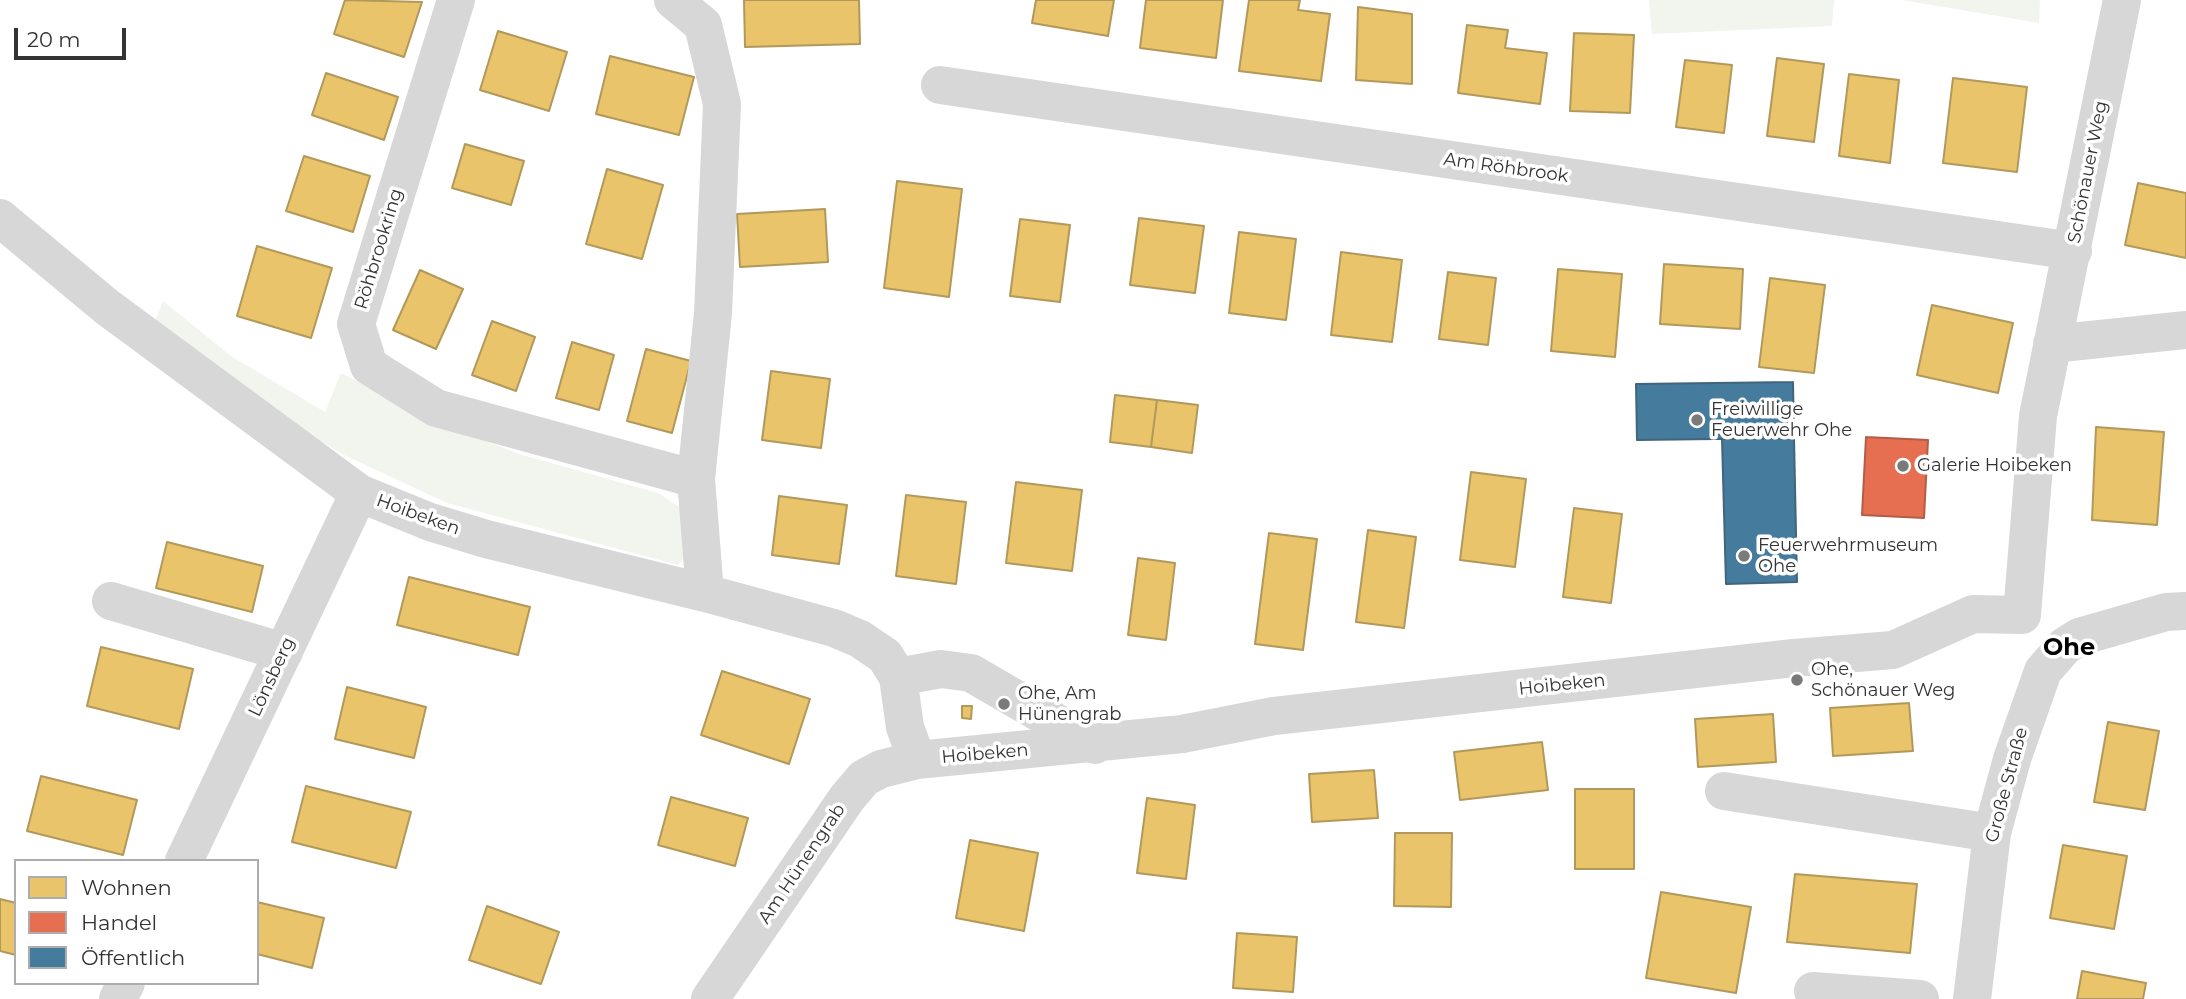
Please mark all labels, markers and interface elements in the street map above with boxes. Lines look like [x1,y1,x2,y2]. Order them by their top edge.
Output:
scale bar [18,14,130,58]
text: 20 m [27,27,81,52]
street label: Schönauer Weg [2064,99,2112,245]
street label: Am Röhbrook [1442,149,1570,187]
street label: Röhbrookring [350,186,408,312]
place label: Freiwillige Feuerwehr Ohe [1711,399,1852,442]
marker: Freiwillige Feuerwehr Ohe [1689,412,1705,428]
place label: Galerie Hoibeken [1917,455,2072,477]
marker: Galerie Hoibeken [1895,458,1911,474]
street label: Hoibeken [373,490,463,540]
place label: Feuerwehrmuseum Ohe [1758,535,1938,578]
marker: Feuerwehrmuseum Ohe [1736,548,1752,564]
street label: Lönsberg [244,634,300,720]
district label: Ohe [2043,634,2095,662]
place label: Ohe, Schönauer Weg [1811,659,1955,702]
street label: Hoibeken [1517,670,1607,700]
marker: Ohe, Schönauer Weg [1789,672,1805,688]
place label: Ohe, Am Hünengrab [1018,683,1122,726]
marker: Ohe, Am Hünengrab [996,696,1012,712]
street label: Große Straße [1981,725,2033,845]
street label: Hoibeken [941,739,1029,769]
street label: Am Hünengrab [754,800,850,928]
legend [14,859,259,985]
text: Wohnen [81,875,172,900]
text: Handel [81,910,157,935]
text: Öffentlich [81,945,185,970]

